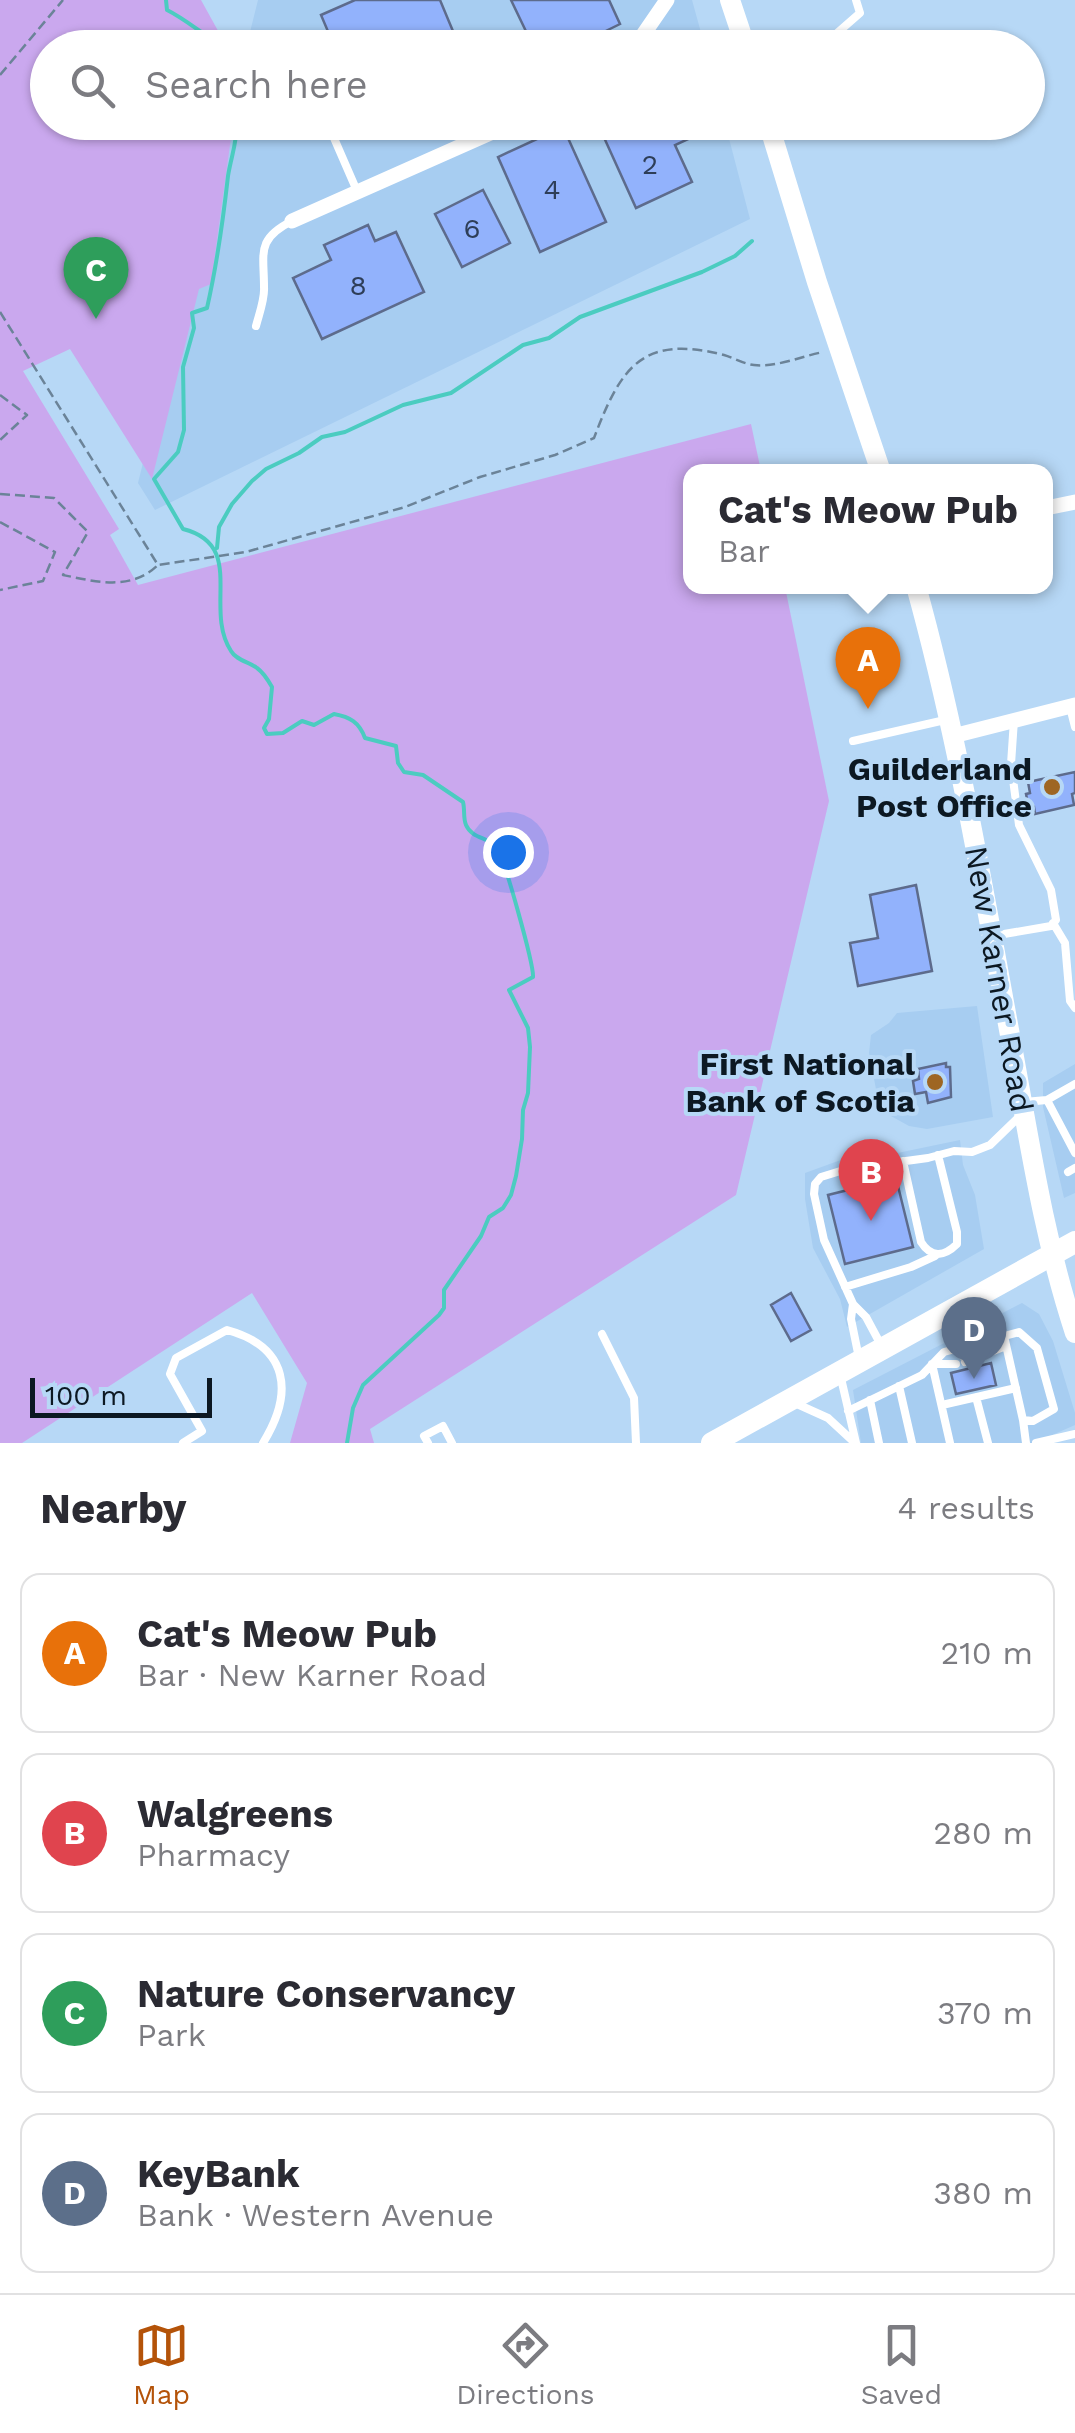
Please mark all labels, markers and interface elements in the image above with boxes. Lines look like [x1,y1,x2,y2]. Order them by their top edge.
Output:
search box [30,30,1045,140]
icon: search [65,58,120,113]
text: Search here [145,63,368,107]
house number: 2 [642,148,658,181]
house number: 4 [543,173,561,206]
house number: 6 [463,212,481,245]
pin: C [64,236,128,319]
house number: 8 [349,269,367,302]
popup [683,464,1053,594]
text: Cat's Meow Pub [718,488,1018,532]
text: Bar [718,532,770,570]
pin: A [836,626,900,709]
place label: Guilderland Post Office [848,750,1032,825]
marker: Guilderland Post Office [1041,776,1063,798]
your location [483,827,534,878]
street label: New Karner Road [957,843,1041,1115]
place label: First National Bank of Scotia [686,1045,916,1120]
marker: First National Bank of Scotia [924,1071,946,1093]
pin: B [838,1138,904,1221]
pin: D [942,1296,1006,1379]
scale bar [30,1373,212,1418]
text: 100 m [45,1379,127,1412]
text: Nearby [40,1484,187,1533]
text: 4 results [897,1489,1035,1527]
text: Cat's Meow Pub [137,1612,437,1656]
text: A [64,1634,85,1672]
text: 210 m [941,1634,1033,1672]
text: Bar · New Karner Road [137,1656,487,1694]
text: Walgreens [137,1792,333,1836]
text: B [64,1814,85,1852]
text: 280 m [933,1814,1033,1852]
text: Pharmacy [137,1836,290,1874]
text: Nature Conservancy [137,1972,515,2016]
text: C [64,1994,85,2032]
text: 370 m [937,1994,1033,2032]
text: Park [137,2016,206,2054]
text: KeyBank [137,2152,300,2196]
text: D [63,2174,86,2212]
text: 380 m [933,2174,1033,2212]
text: Bank · Western Avenue [137,2196,494,2234]
tab: Map [133,2318,190,2411]
tab: Directions [456,2318,595,2411]
tab: Saved [861,2318,942,2411]

